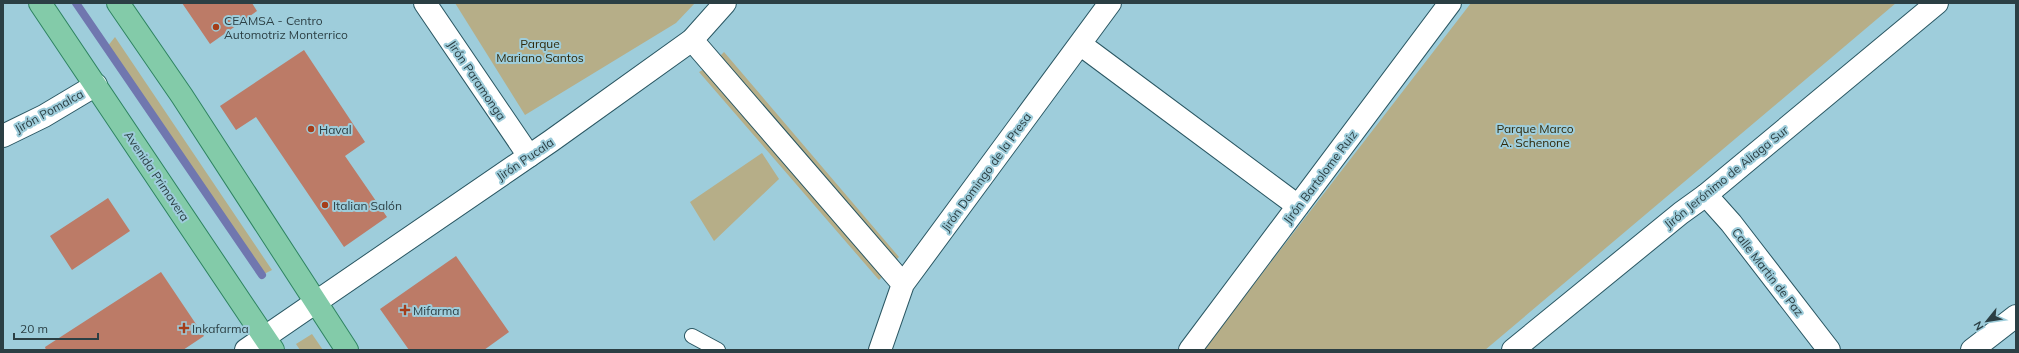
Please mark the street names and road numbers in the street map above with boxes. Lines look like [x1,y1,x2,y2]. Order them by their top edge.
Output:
street label: Jirón Paramonga [445,37,509,123]
street label: Jirón Pomalca [12,86,86,136]
street label: Jirón Domingo de la Presa [938,110,1034,234]
street label: Jirón Jerónimo de Aliaga Sur [1661,122,1791,232]
street label: Jirón Bartolome Ruiz [1280,127,1360,227]
street label: Avenida Primavera [121,128,193,224]
street label: Jirón Pucala [493,134,557,184]
street label: Calle Martin de Paz [1729,225,1807,319]

